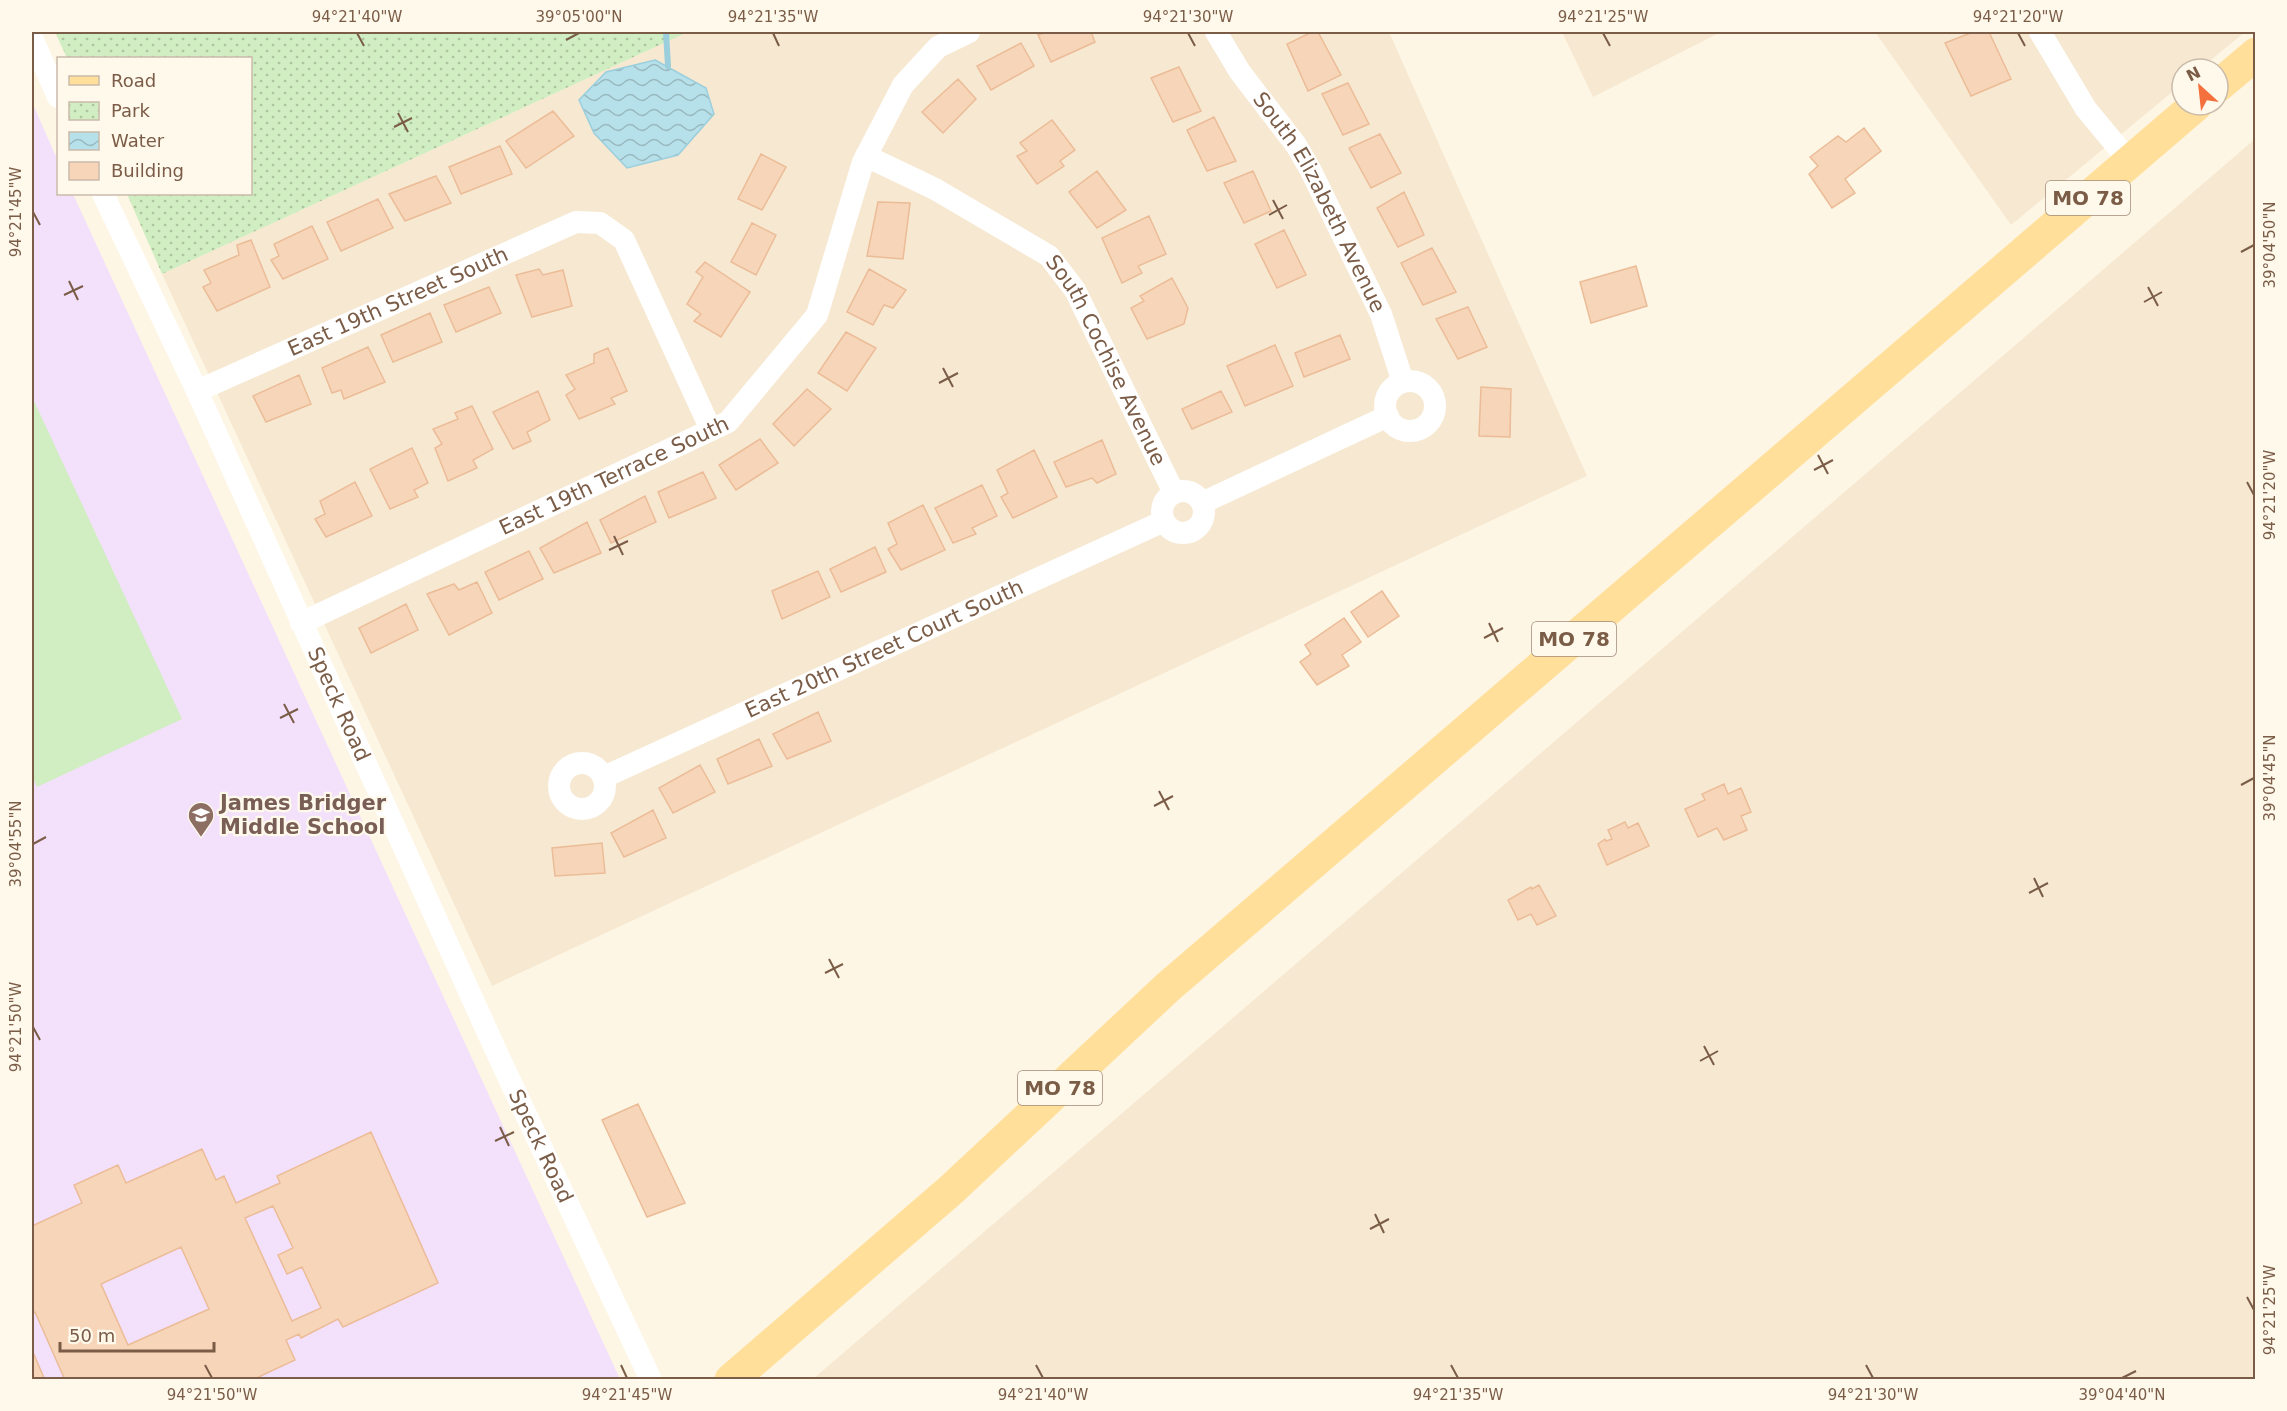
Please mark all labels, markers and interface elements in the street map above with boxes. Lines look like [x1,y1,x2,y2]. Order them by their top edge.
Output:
text: 94°21'40"W [312,8,402,26]
text: 39°05'00"N [535,8,623,26]
text: 94°21'35"W [728,8,818,26]
text: 94°21'30"W [1143,8,1233,26]
text: 94°21'25"W [1558,8,1648,26]
text: 94°21'20"W [1973,8,2063,26]
legend [57,57,252,195]
north arrow [2170,57,2230,117]
text: N [2183,63,2204,86]
text: Road [111,70,156,91]
street label: South Elizabeth Avenue [1248,88,1390,316]
text: Park [111,100,150,121]
text: Water [111,130,165,151]
text: Building [111,160,184,181]
text: 94°21'45"W [7,167,25,257]
road number: MO 78 [2046,181,2130,215]
text: 39°04'50"N [2261,201,2279,289]
street label: East 19th Street South [284,242,512,361]
street label: South Cochise Avenue [1041,250,1171,469]
street label: East 19th Terrace South [495,411,733,540]
text: 94°21'20"W [2261,450,2279,540]
street label: East 20th Street Court South [741,575,1027,723]
road number: MO 78 [1532,622,1616,656]
street label: Speck Road [303,643,375,765]
text: 39°04'45"N [2261,734,2279,822]
place label: James Bridger Middle School [218,791,387,839]
text: 39°04'55"N [7,800,25,888]
school or university icon: James Bridger Middle School [186,800,216,838]
text: 94°21'50"W [7,982,25,1072]
road number: MO 78 [1018,1071,1102,1105]
street label: Speck Road [504,1085,578,1207]
text: 94°21'25"W [2261,1265,2279,1355]
scale bar [60,1315,214,1353]
text: 50 m [69,1325,115,1346]
text: 94°21'50"W [167,1386,257,1404]
text: 94°21'45"W [582,1386,672,1404]
text: 94°21'40"W [998,1386,1088,1404]
text: 94°21'35"W [1413,1386,1503,1404]
text: 94°21'30"W [1828,1386,1918,1404]
text: 39°04'40"N [2078,1386,2166,1404]

